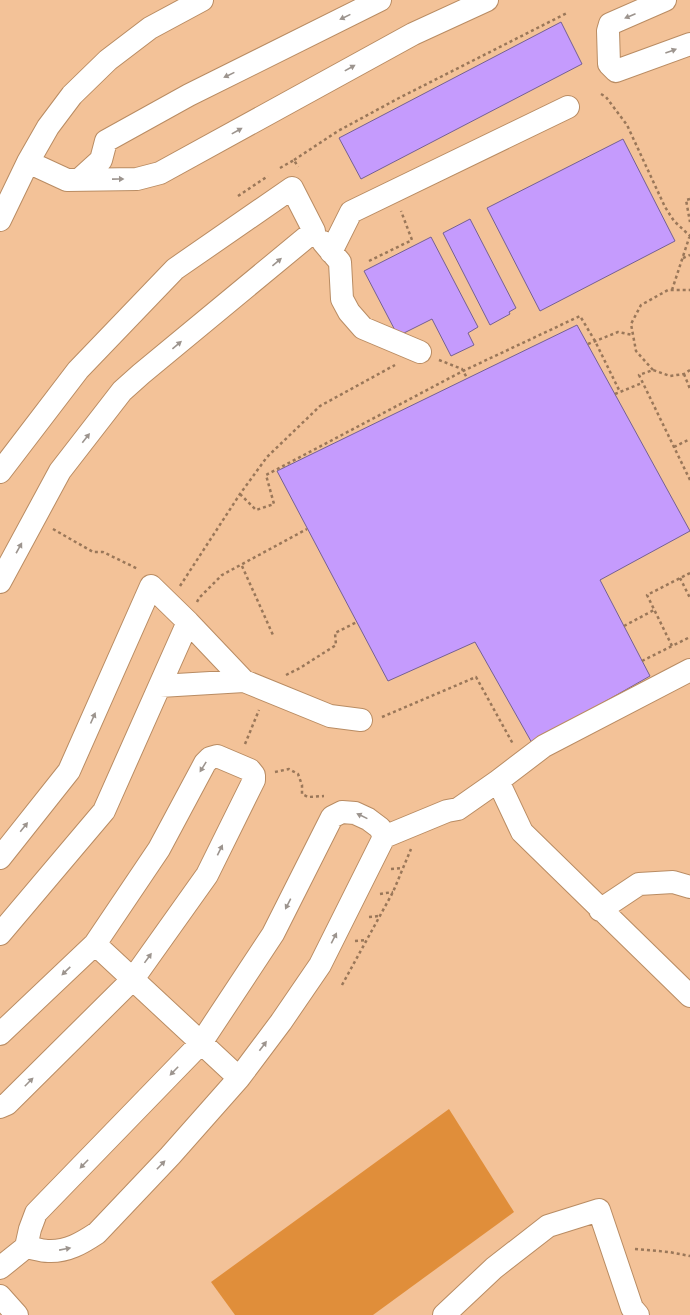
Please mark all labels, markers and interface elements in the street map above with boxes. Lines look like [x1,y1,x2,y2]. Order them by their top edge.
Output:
one-way arrow [623,13,635,19]
one-way arrow [340,14,351,20]
one-way arrow [666,47,678,53]
one-way arrow [345,65,356,72]
one-way arrow [223,72,235,78]
one-way arrow [231,127,242,134]
one-way arrow [112,176,125,182]
one-way arrow [271,257,282,266]
one-way arrow [171,340,182,349]
one-way arrow [82,432,91,443]
one-way arrow [16,542,22,554]
one-way arrow [90,712,96,724]
one-way arrow [199,762,207,772]
one-way arrow [357,813,368,819]
one-way arrow [20,822,29,833]
one-way arrow [217,844,223,856]
one-way arrow [285,899,291,910]
one-way arrow [331,932,337,944]
one-way arrow [144,953,152,963]
one-way arrow [61,966,71,976]
one-way arrow [259,1041,267,1052]
one-way arrow [169,1066,179,1076]
one-way arrow [24,1077,34,1087]
one-way arrow [79,1159,88,1169]
one-way arrow [157,1160,166,1170]
one-way arrow [58,1245,71,1251]

